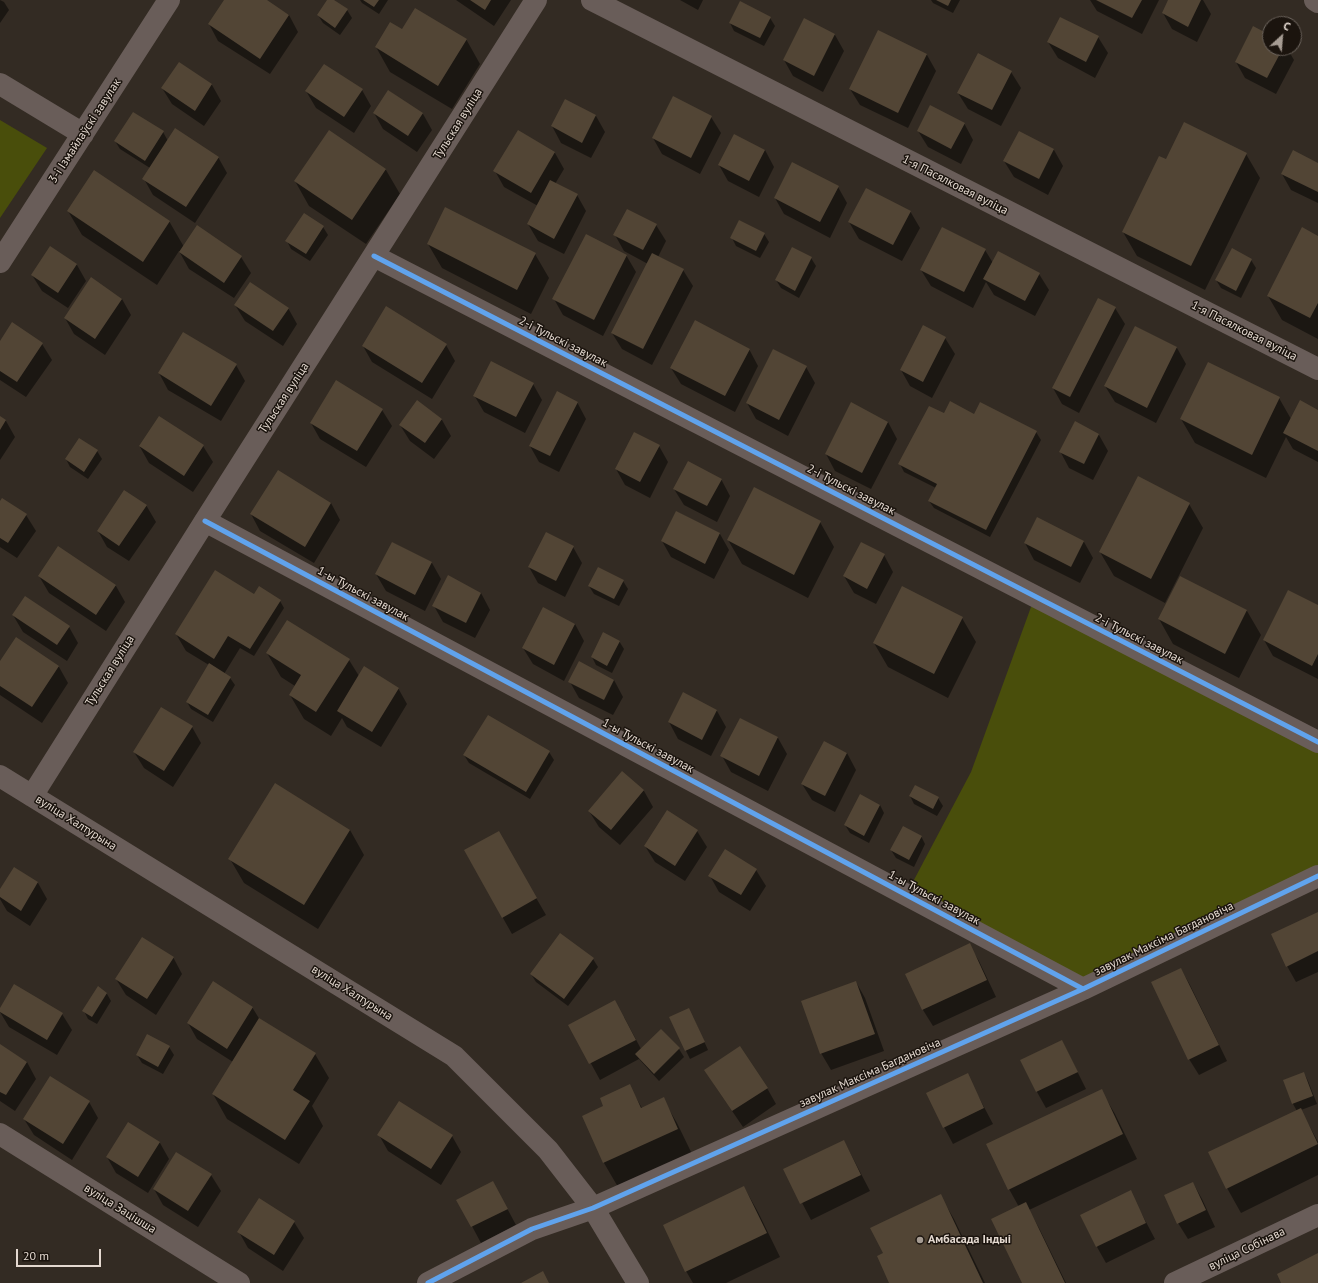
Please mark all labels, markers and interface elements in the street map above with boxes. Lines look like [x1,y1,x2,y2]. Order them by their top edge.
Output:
north arrow [1262,16,1302,56]
text: С [1281,18,1293,34]
street label: 3-і Ізмайлаўскі завулак [46,76,124,186]
street label: Тульская вуліца [430,86,486,162]
street label: 1-я Пасялковая вуліца [900,152,1010,218]
street label: 1-я Пасялковая вуліца [1189,298,1299,364]
street label: 2-і Тульскі завулак [516,314,610,370]
street label: Тульская вуліца [256,360,312,436]
street label: 2-і Тульскі завулак [804,462,898,518]
street label: 1-ы Тульскі завулак [315,564,411,624]
street label: 2-і Тульскі завулак [1092,611,1186,667]
street label: Тульская вуліца [82,633,138,709]
street label: 1-ы Тульскі завулак [600,716,696,776]
street label: вуліца Халтурына [33,792,119,854]
street label: 1-ы Тульскі завулак [886,868,982,928]
street label: завулак Максіма Багдановіча [1092,899,1236,979]
street label: вуліца Халтурына [309,962,395,1024]
street label: завулак Максіма Багдановіча [797,1035,943,1111]
street label: вуліца Зацішша [81,1181,159,1237]
street label: вуліца Собінава [1206,1224,1288,1274]
place label: Амбасада Індыі [928,1233,1011,1247]
marker: Амбасада Індыі [915,1235,925,1245]
scale bar [18,1241,103,1267]
text: 20 m [23,1248,49,1263]

